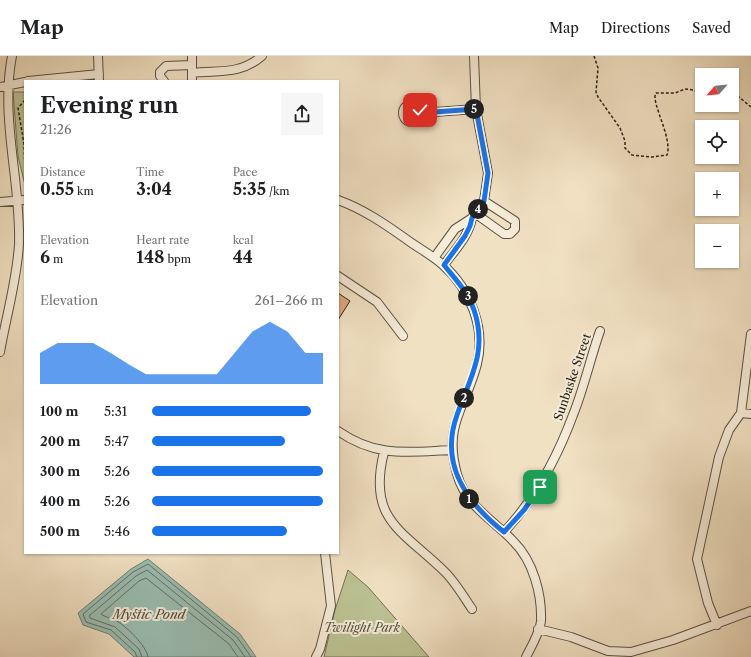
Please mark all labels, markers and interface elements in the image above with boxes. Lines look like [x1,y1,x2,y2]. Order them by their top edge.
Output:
text: Map [20,16,64,39]
text: Map [549,19,579,37]
text: Directions [601,19,670,37]
text: Saved [692,19,731,37]
north arrow [695,68,739,112]
map controls [695,68,739,268]
text: Evening run [40,92,179,119]
button: share [281,93,323,135]
pin [403,93,437,127]
icon: check [409,99,431,121]
pin: 5 [464,99,484,119]
text: 5 [471,102,477,116]
button: locate [695,120,739,164]
text: 21:26 [40,121,72,137]
text: Distance [40,165,86,179]
text: Time [136,165,164,179]
text: Pace [233,165,258,179]
button: + [695,172,739,216]
text: 0.55 [40,179,74,199]
text: 3:04 [136,179,172,199]
text: 5:35 [233,179,266,199]
text: km [74,184,94,198]
text: /km [266,184,290,198]
pin: 4 [468,199,488,219]
text: 4 [475,202,481,216]
button: − [695,224,739,268]
text: Elevation [40,233,89,247]
text: Heart rate [136,233,189,247]
text: kcal [233,233,253,247]
text: 6 [40,247,50,267]
text: 148 [136,247,165,267]
text: 44 [233,247,253,267]
text: m [50,252,63,266]
text: bpm [165,252,191,266]
pin: 3 [458,286,478,306]
text: 3 [465,289,471,303]
text: Elevation [40,292,98,308]
text: 261–266 m [255,292,323,308]
street label: Sunbaske Street [550,331,594,423]
pin: 2 [454,388,474,408]
text: 2 [461,391,467,405]
text: 100 m [40,403,79,419]
text: 5:31 [104,403,127,419]
text: 200 m [40,433,80,449]
text: 5:47 [104,433,129,449]
text: 300 m [40,463,80,479]
text: 5:26 [104,463,130,479]
pin [523,470,557,504]
icon: arrive [529,476,551,498]
pin: 1 [459,489,479,509]
text: 1 [467,492,471,506]
text: 400 m [40,493,80,509]
text: 5:26 [104,493,130,509]
text: 500 m [40,523,80,539]
text: 5:46 [104,523,130,539]
water label: Mystic Pond [111,606,187,622]
park label: Twilight Park [324,620,401,635]

